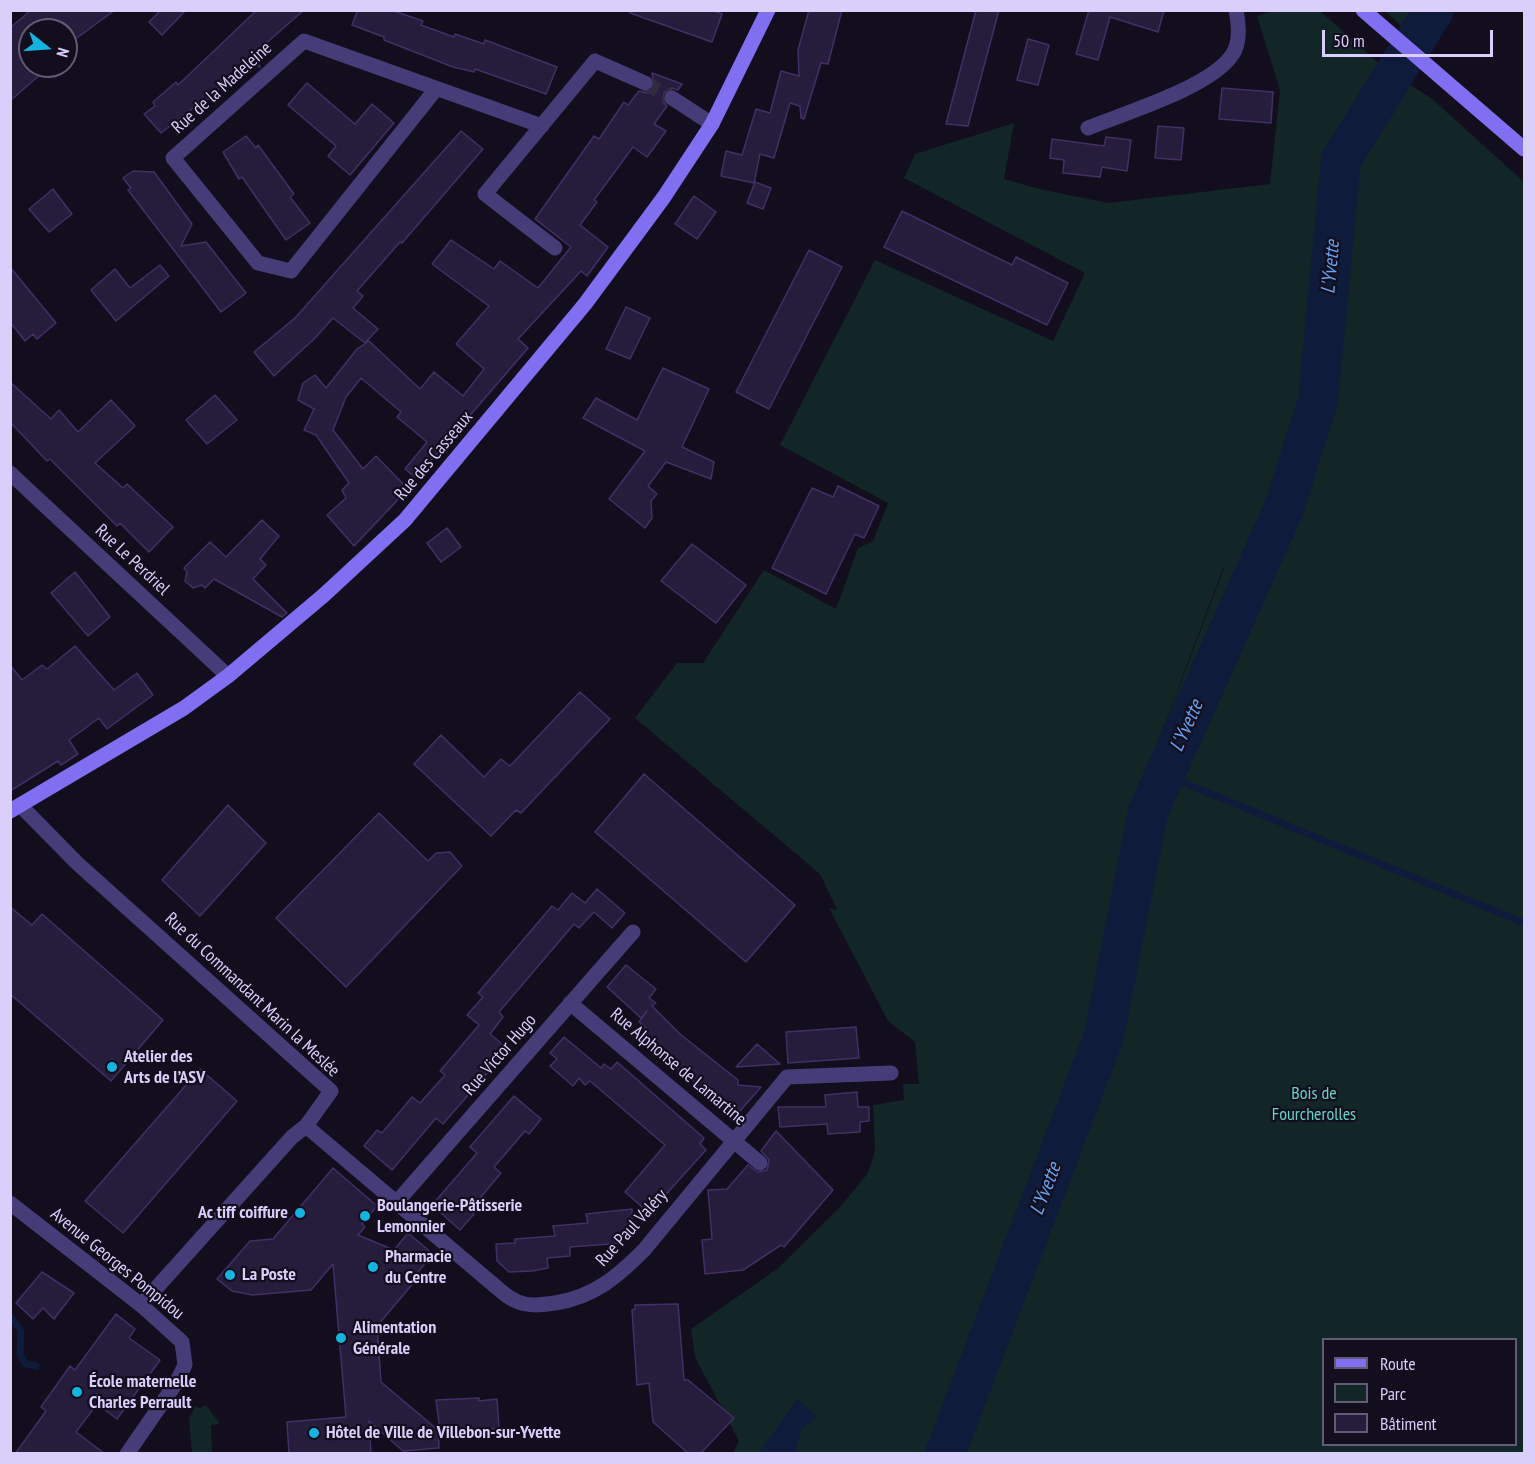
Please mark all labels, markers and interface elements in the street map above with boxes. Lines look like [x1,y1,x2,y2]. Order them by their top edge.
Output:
north arrow [18,18,78,78]
scale bar [1325,18,1496,56]
text: 50 m [1333,29,1365,52]
street label: Rue de la Madeleine [168,38,276,138]
text: N [52,46,74,60]
water label: L'Yvette [1317,239,1345,295]
street label: Rue des Casseaux [390,407,478,505]
street label: Rue Le Perdriel [90,520,174,600]
water label: L'Yvette [1165,696,1209,756]
street label: Rue du Commandant Marin la Meslée [160,908,344,1082]
street label: Rue Alphonse de Lamartine [606,1004,750,1130]
street label: Rue Victor Hugo [459,1010,541,1100]
place label: Atelier des Arts de l’ASV [124,1046,205,1088]
marker: Atelier des Arts de l’ASV [105,1060,119,1074]
park label: Bois de Fourcherolles [1272,1083,1356,1126]
water label: L'Yvette [1025,1160,1067,1218]
street label: Rue Paul Valéry [592,1185,672,1271]
place label: Boulangerie-Pâtisserie Lemonnier [377,1195,522,1238]
place label: Ac tiff coiffure [198,1202,288,1224]
street label: Avenue Georges Pompidou [46,1204,188,1324]
marker: Ac tiff coiffure [293,1206,307,1220]
marker: Boulangerie-Pâtisserie Lemonnier [358,1209,372,1223]
place label: Pharmacie du Centre [385,1246,452,1288]
marker: Pharmacie du Centre [366,1260,380,1274]
place label: La Poste [242,1264,296,1286]
marker: La Poste [223,1268,237,1282]
place label: Alimentation Générale [353,1317,436,1360]
marker: Alimentation Générale [334,1331,348,1345]
legend [1322,1338,1517,1446]
text: Route [1380,1352,1416,1375]
place label: École maternelle Charles Perrault [89,1371,196,1414]
text: Parc [1380,1382,1406,1405]
marker: École maternelle Charles Perrault [70,1385,84,1399]
text: Bâtiment [1380,1412,1437,1435]
place label: Hôtel de Ville de Villebon-sur-Yvette [326,1422,561,1444]
marker: Hôtel de Ville de Villebon-sur-Yvette [307,1426,321,1440]

